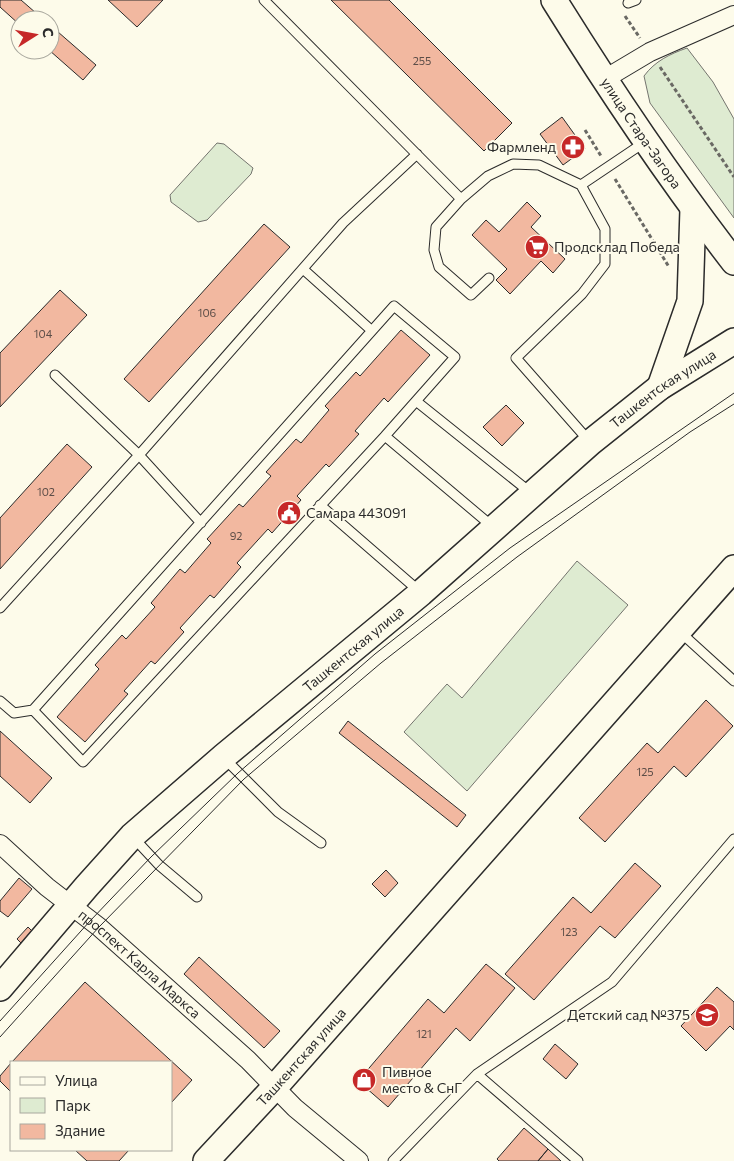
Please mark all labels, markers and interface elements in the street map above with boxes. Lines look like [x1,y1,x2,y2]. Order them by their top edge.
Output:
north arrow [10,10,60,60]
text: С [39,26,58,39]
house number: 255 [413,54,431,67]
street label: улица Стара-Загора [598,74,685,192]
pharmacy icon: Фармленд [560,134,586,160]
place label: Фармленд [487,138,556,155]
supermarket icon: Продсклад Победа [524,234,550,260]
place label: Продсклад Победа [554,238,680,255]
house number: 106 [198,306,217,319]
house number: 104 [34,327,53,340]
street label: Ташкентская улица [606,345,719,432]
house number: 102 [37,485,55,498]
public building icon: Самара 443091 [276,500,302,526]
place label: Самара 443091 [306,504,407,521]
house number: 92 [230,529,242,542]
street label: Ташкентская улица [299,602,407,695]
house number: 125 [636,765,654,778]
street label: проспект Карла Маркса [75,905,204,1022]
house number: 123 [560,925,578,938]
school or university icon: Детский сад №375 [694,1002,720,1028]
street label: Ташкентская улица [253,1004,349,1109]
place label: Детский сад №375 [567,1006,690,1023]
house number: 121 [416,1027,432,1040]
legend [10,1061,172,1151]
place label: Пивное место & СнГ [382,1063,462,1096]
shop icon: Пивное место & СнГ [351,1067,377,1093]
text: Улица [55,1071,97,1089]
text: Парк [55,1096,91,1114]
text: Здание [55,1121,105,1139]

